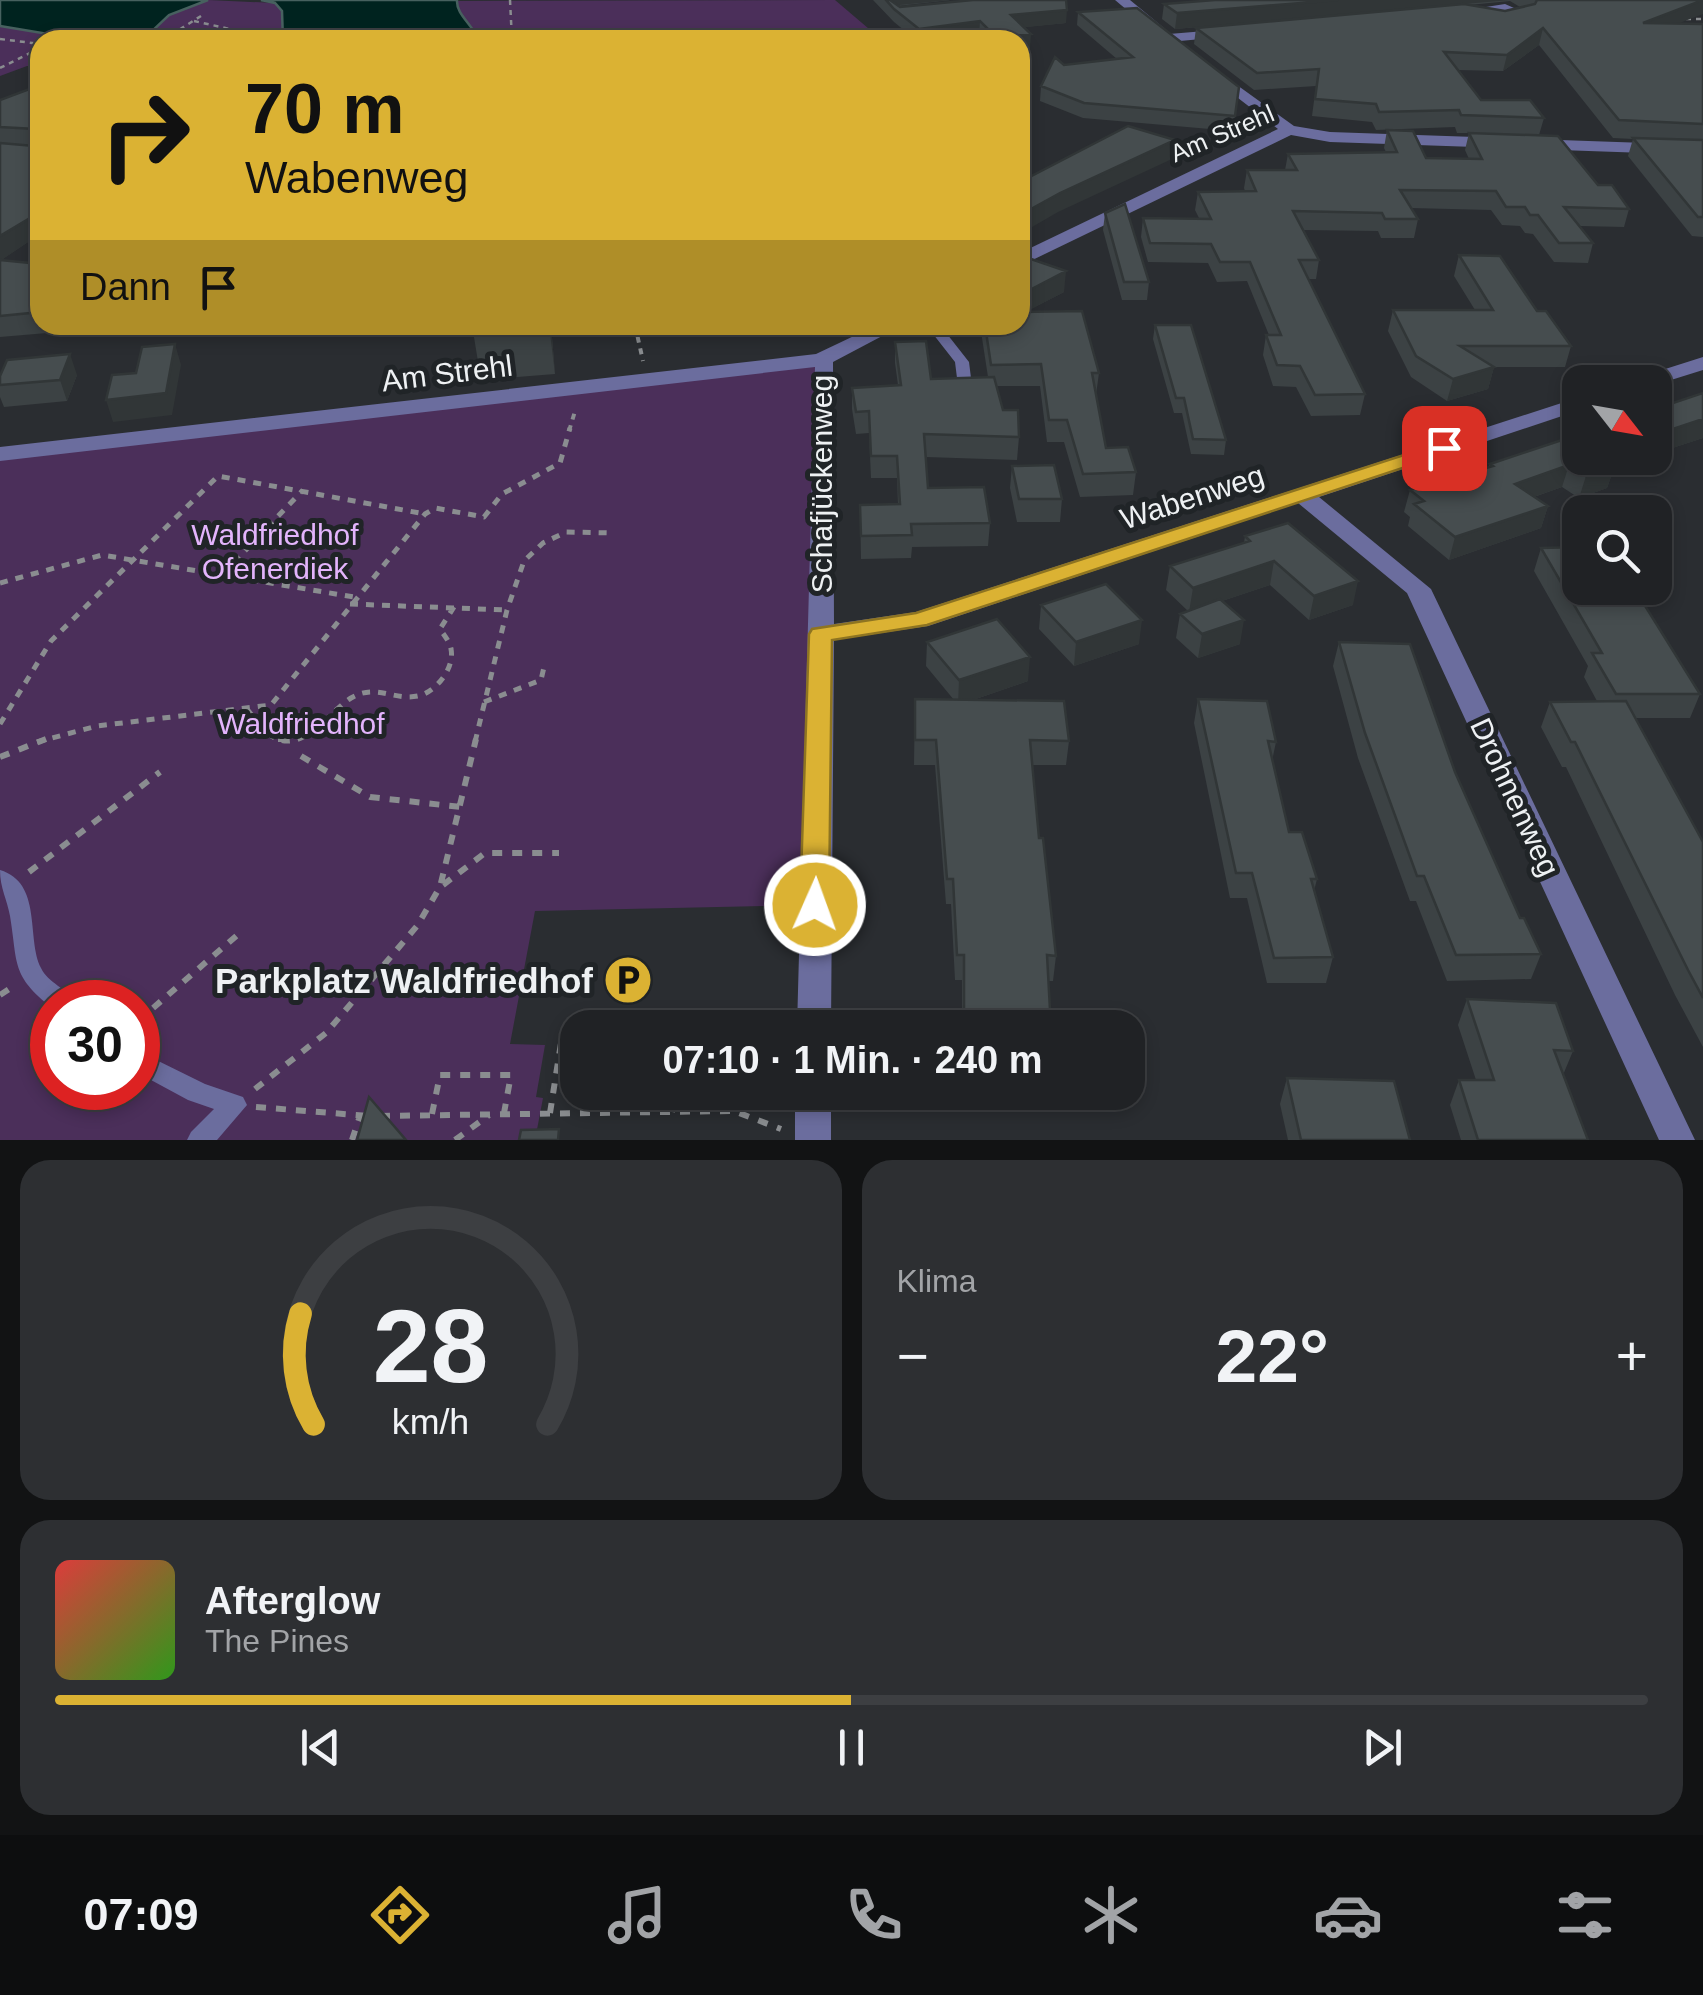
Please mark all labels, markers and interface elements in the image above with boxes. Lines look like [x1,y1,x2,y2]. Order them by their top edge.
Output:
icon: right [80,70,210,200]
text: 70 m [245,70,405,148]
street label: Am Strehl [1166,99,1278,167]
text: Wabenweg [245,152,468,203]
icon: arrive [191,260,246,315]
text: Dann [80,266,171,308]
street label: Am Strehl [380,349,514,397]
north arrow [1562,365,1672,475]
map controls [1562,365,1672,605]
street label: Schafjückenweg [805,375,838,593]
pin [1402,406,1487,491]
icon: arrive [1417,421,1472,476]
street label: Wabenweg [1116,458,1268,536]
button: search [1562,495,1672,605]
park label: Waldfriedhof Ofenerdiek [191,518,359,585]
park label: Waldfriedhof [217,707,385,740]
street label: Drohnenweg [1464,713,1566,881]
position arrow [763,853,867,957]
parking icon: Parkplatz Waldfriedhof [602,954,654,1006]
place label: Parkplatz Waldfriedhof [215,961,593,1000]
speed limit sign: 30 [30,980,160,1110]
text: 07:10 · 1 Min. · 240 m [662,1039,1043,1081]
text: Klima [897,1263,977,1299]
text: 28 [373,1288,489,1404]
text: 22° [1216,1314,1329,1398]
text: − [897,1325,929,1387]
text: + [1616,1325,1648,1387]
text: km/h [392,1402,469,1442]
text: Afterglow [205,1580,380,1622]
text: The Pines [205,1623,349,1659]
icon: previous [293,1720,348,1775]
icon: pause [824,1720,879,1775]
icon: next [1355,1720,1410,1775]
icon: directions [365,1880,435,1950]
icon: music [602,1880,672,1950]
icon: phone [839,1880,909,1950]
icon: climate [1076,1880,1146,1950]
icon: car [1313,1880,1383,1950]
icon: filters [1550,1880,1620,1950]
text: 07:09 [83,1889,199,1940]

